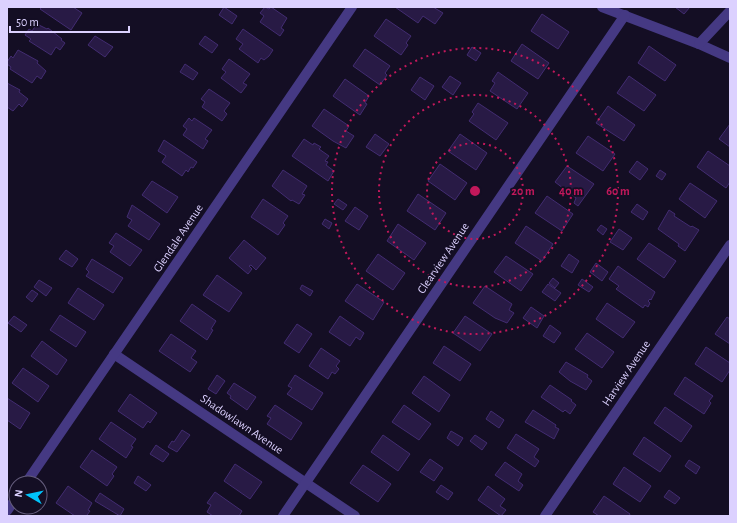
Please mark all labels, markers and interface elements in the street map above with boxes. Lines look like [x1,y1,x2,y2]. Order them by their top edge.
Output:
scale bar [10,8,129,34]
text: 50 m [16,16,39,28]
centre of rings [468,184,482,198]
text: 20 m [511,185,535,197]
text: 40 m [559,185,583,197]
text: 60 m [606,185,630,197]
street label: Glendale Avenue [151,202,205,274]
street label: Clearview Avenue [415,220,471,296]
street label: Harview Avenue [600,338,652,408]
street label: Shadowlawn Avenue [198,392,286,456]
north arrow [8,475,48,515]
text: N [13,489,25,498]

